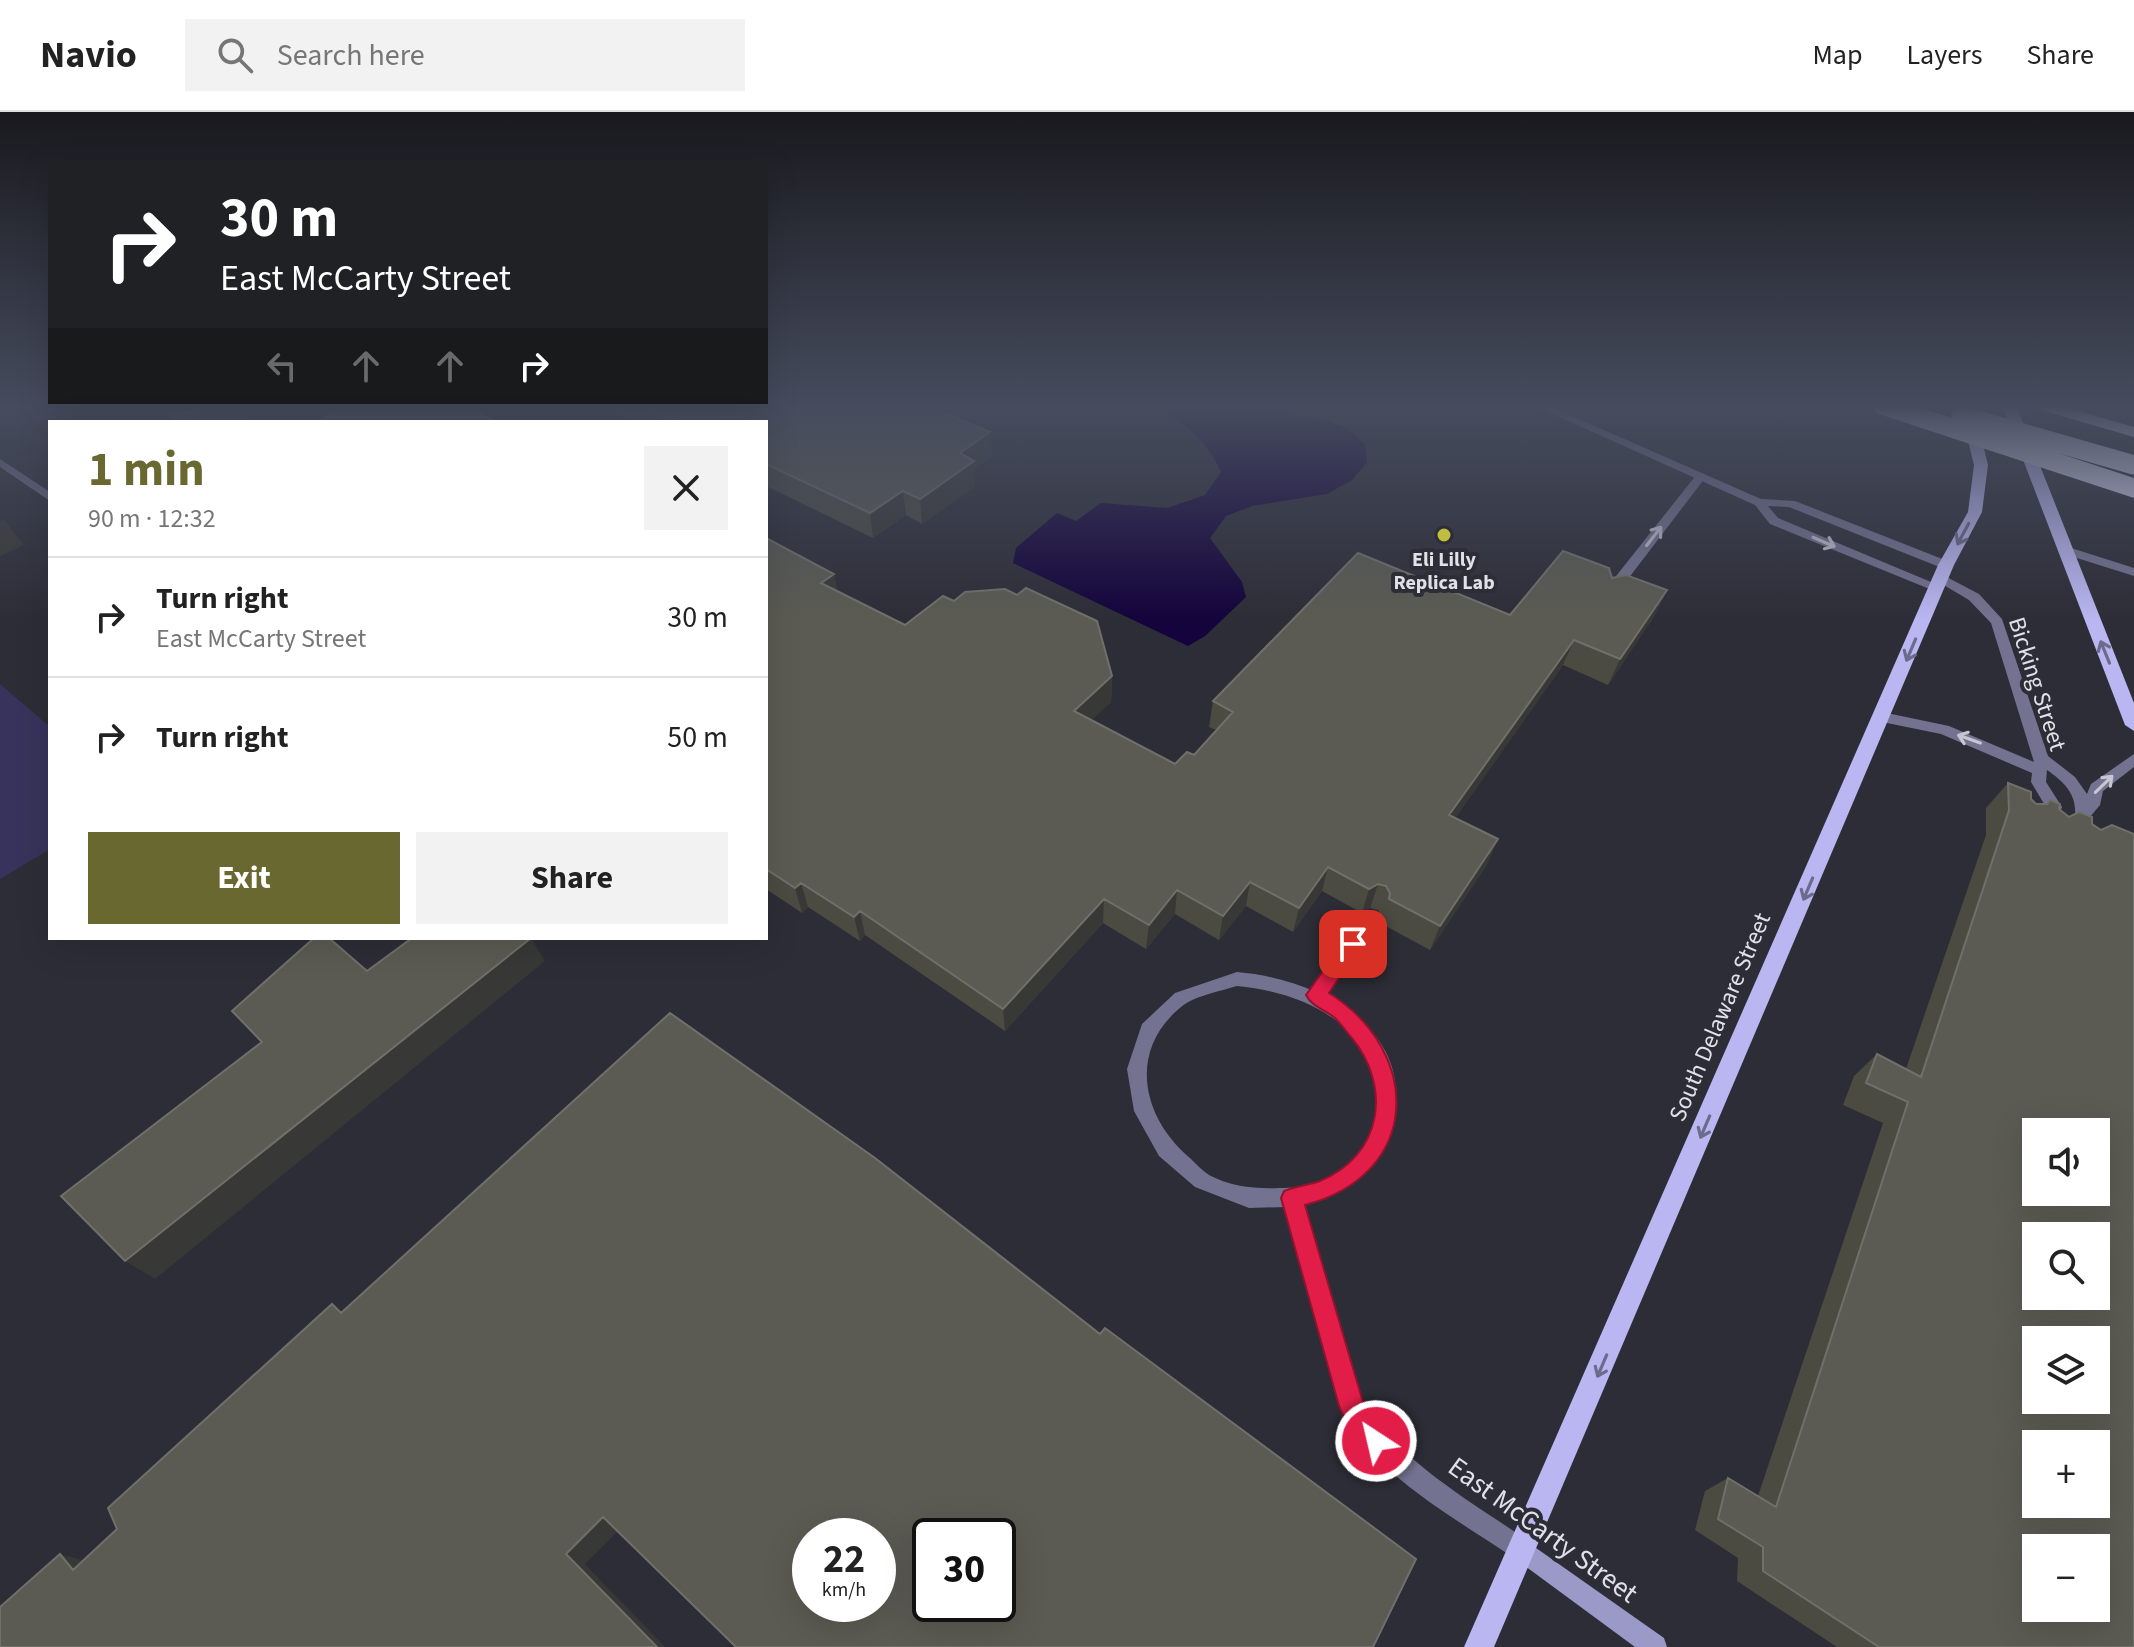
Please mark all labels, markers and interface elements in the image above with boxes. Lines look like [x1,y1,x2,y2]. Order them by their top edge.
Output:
search box [185,19,745,91]
text: Navio [40,28,137,82]
icon: search [213,33,257,77]
text: Search here [277,34,425,77]
text: Map [1812,35,1862,75]
text: Layers [1906,35,1982,75]
text: Share [2026,35,2094,75]
text: 30 m [220,179,338,258]
icon: right [88,192,192,296]
text: East McCarty Street [220,253,511,304]
icon: left [260,344,304,388]
icon: ahead [344,344,388,388]
icon: ahead [428,344,472,388]
icon: right [512,344,556,388]
text: 1 min [88,436,205,504]
button: close [644,446,728,530]
text: 90 m · 12:32 [88,500,216,537]
one-way arrow [1954,522,1970,546]
marker: Eli Lilly Replica Lab [1435,526,1453,544]
one-way arrow [1645,526,1662,547]
one-way arrow [1811,535,1835,550]
place label: Eli Lilly Replica Lab [1393,546,1495,597]
text: Turn right [156,577,288,620]
icon: right [88,595,132,639]
text: 30 m [667,596,728,639]
street label: Bicking Street [1999,613,2075,755]
text: East McCarty Street [156,620,366,657]
one-way arrow [1902,637,1917,662]
one-way arrow [2097,640,2111,665]
icon: right [88,715,132,759]
text: Turn right [156,716,288,759]
text: 50 m [667,716,728,759]
one-way arrow [1957,731,1982,745]
one-way arrow [2094,774,2114,794]
button: Exit [88,832,400,924]
button: Share [416,832,728,924]
one-way arrow [1800,876,1815,900]
street label: South Delaware Street [1660,907,1780,1127]
pin [1319,910,1387,978]
icon: arrive [1331,922,1375,966]
one-way arrow [1697,1115,1712,1139]
map controls [2022,1118,2110,1622]
button: sound [2022,1118,2110,1206]
button: search [2022,1222,2110,1310]
button: layers [2022,1326,2110,1414]
one-way arrow [1593,1353,1608,1378]
position arrow [1334,1399,1418,1483]
button: + [2022,1430,2110,1518]
street label: East McCarty Street [1440,1447,1647,1613]
speed limit sign: 30 [912,1518,1016,1622]
text: 22 [823,1531,865,1588]
button: − [2022,1534,2110,1622]
text: km/h [822,1576,866,1604]

